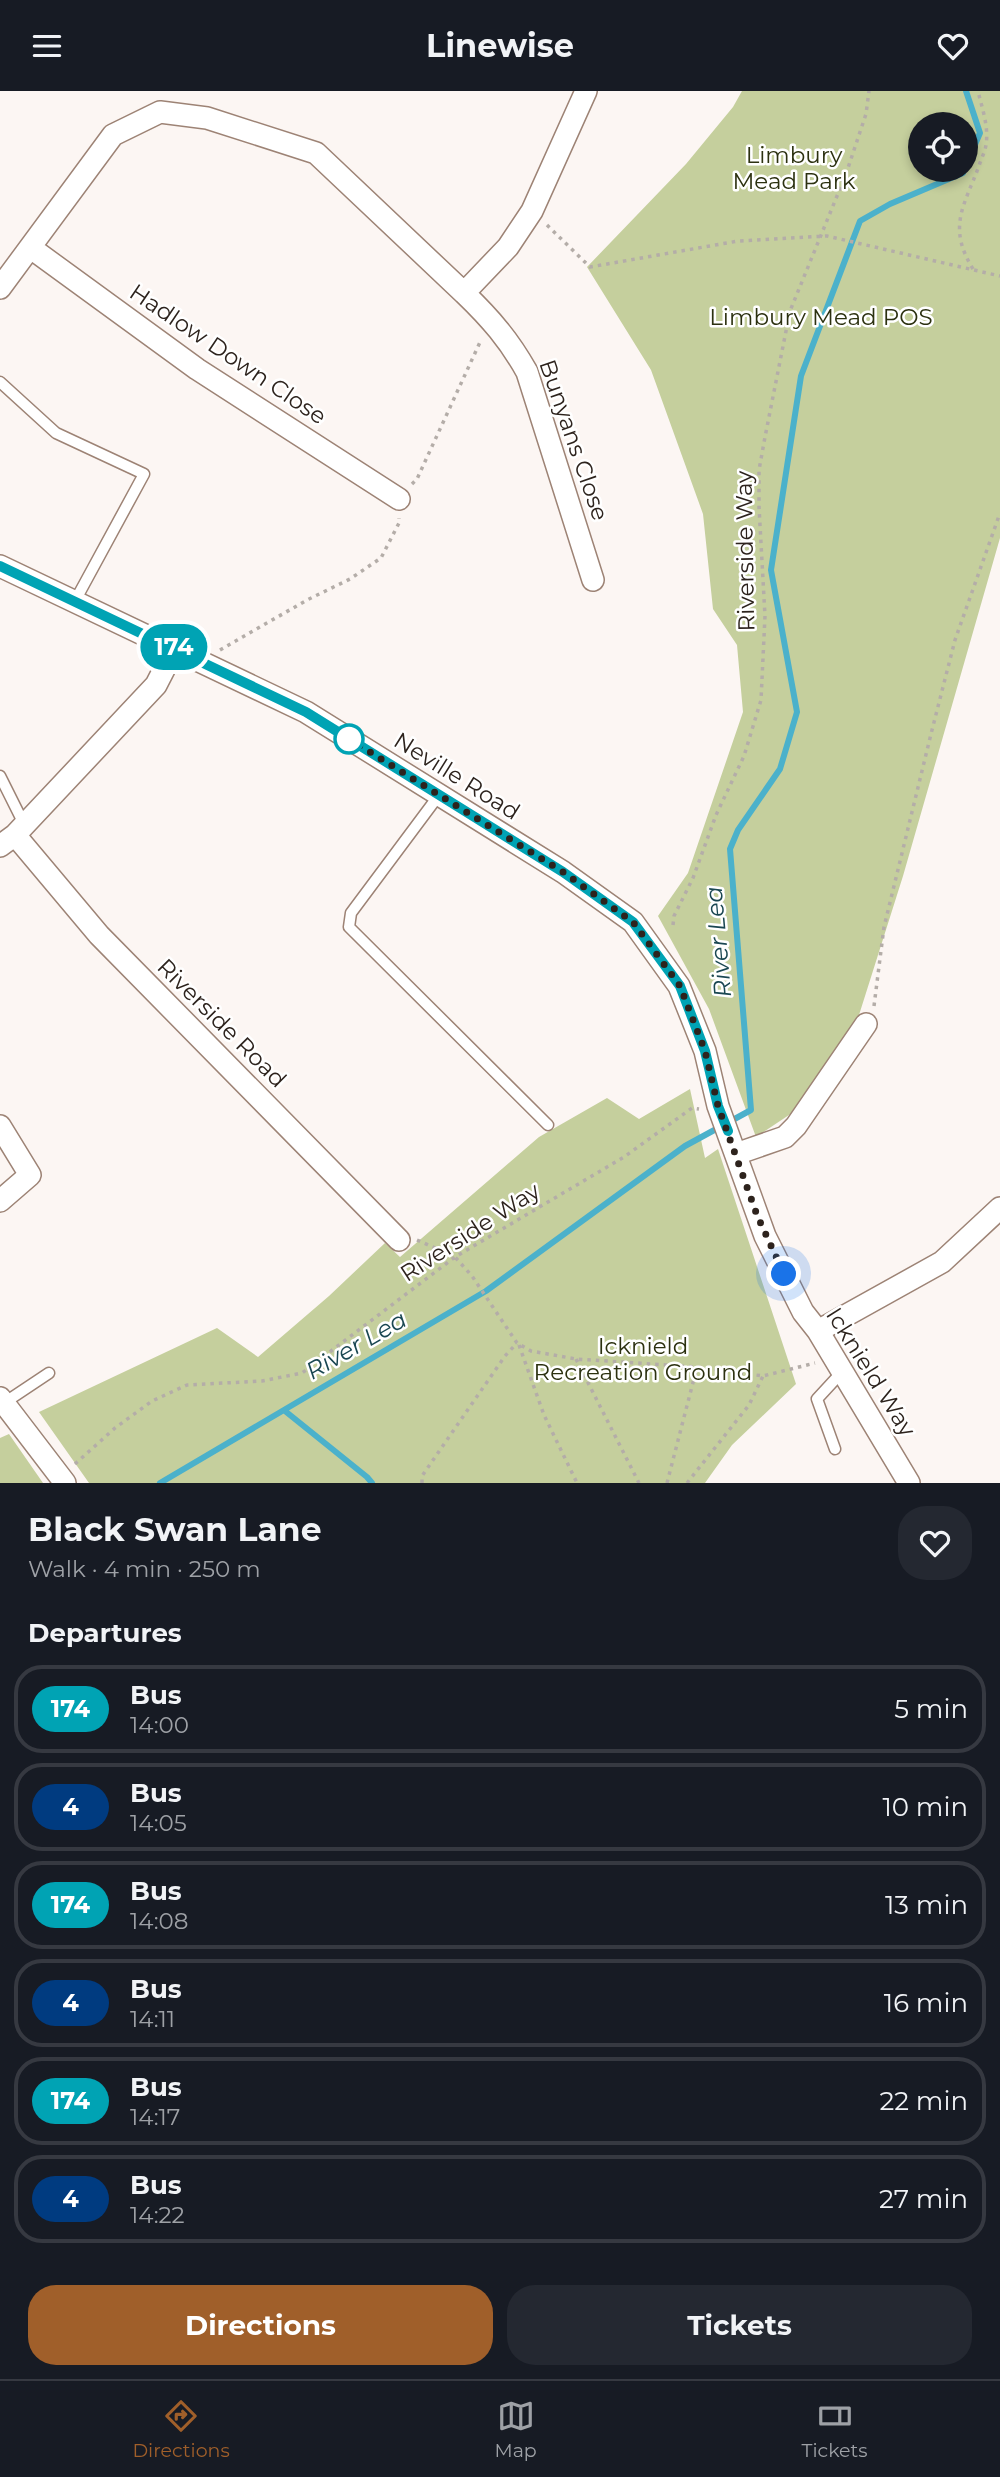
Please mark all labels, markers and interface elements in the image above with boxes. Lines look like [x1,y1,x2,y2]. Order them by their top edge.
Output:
text: Linewise [426,26,574,65]
icon: menu [28,27,66,65]
icon: heart [934,27,972,65]
map controls [908,112,978,182]
button: locate [908,112,978,182]
park label: Limbury Mead Park [732,141,856,195]
street label: Hadlow Down Close [124,278,332,430]
park label: Limbury Mead POS [709,303,933,331]
street label: Bunyans Close [533,356,615,524]
street label: Riverside Way [730,470,760,632]
line badge: 174 [134,624,214,670]
text: 174 [154,632,194,661]
unlabelled marker [334,724,364,754]
street label: Neville Road [389,726,525,826]
water label: River Lea [699,885,737,999]
street label: Riverside Road [152,953,292,1093]
street label: Riverside Way [395,1176,546,1288]
your location [766,1256,801,1291]
street label: Icknield Way [820,1302,922,1442]
water label: River Lea [300,1305,412,1385]
park label: Icknield Recreation Ground [534,1332,752,1386]
button: heart [898,1506,972,1580]
text: Black Swan Lane [28,1509,322,1549]
text: Walk · 4 min · 250 m [28,1555,261,1583]
text: Departures [28,1617,182,1649]
text: Bus [130,1679,182,1711]
text: 5 min [894,1693,968,1725]
text: 174 [51,1694,90,1723]
text: 14:00 [130,1711,189,1739]
text: Bus [130,1777,182,1809]
text: 10 min [882,1791,968,1823]
text: 4 [62,1792,79,1821]
text: 14:05 [130,1809,187,1837]
text: Bus [130,1875,182,1907]
text: 13 min [885,1889,968,1921]
text: 174 [51,1890,90,1919]
text: 14:08 [130,1907,188,1935]
text: Bus [130,1973,182,2005]
text: 16 min [884,1987,968,2019]
text: 4 [62,1988,79,2017]
text: 14:11 [130,2005,175,2033]
text: Bus [130,2071,182,2103]
text: 22 min [879,2085,968,2117]
text: 174 [51,2086,90,2115]
text: 14:17 [130,2103,180,2131]
text: Bus [130,2169,182,2201]
text: 27 min [879,2183,968,2215]
text: 4 [62,2184,79,2213]
text: 14:22 [130,2201,185,2229]
button: Directions [28,2285,493,2365]
button: Tickets [507,2285,972,2365]
tab: Directions [132,2397,230,2462]
tab: Map [495,2397,537,2462]
tab: Tickets [802,2397,868,2462]

